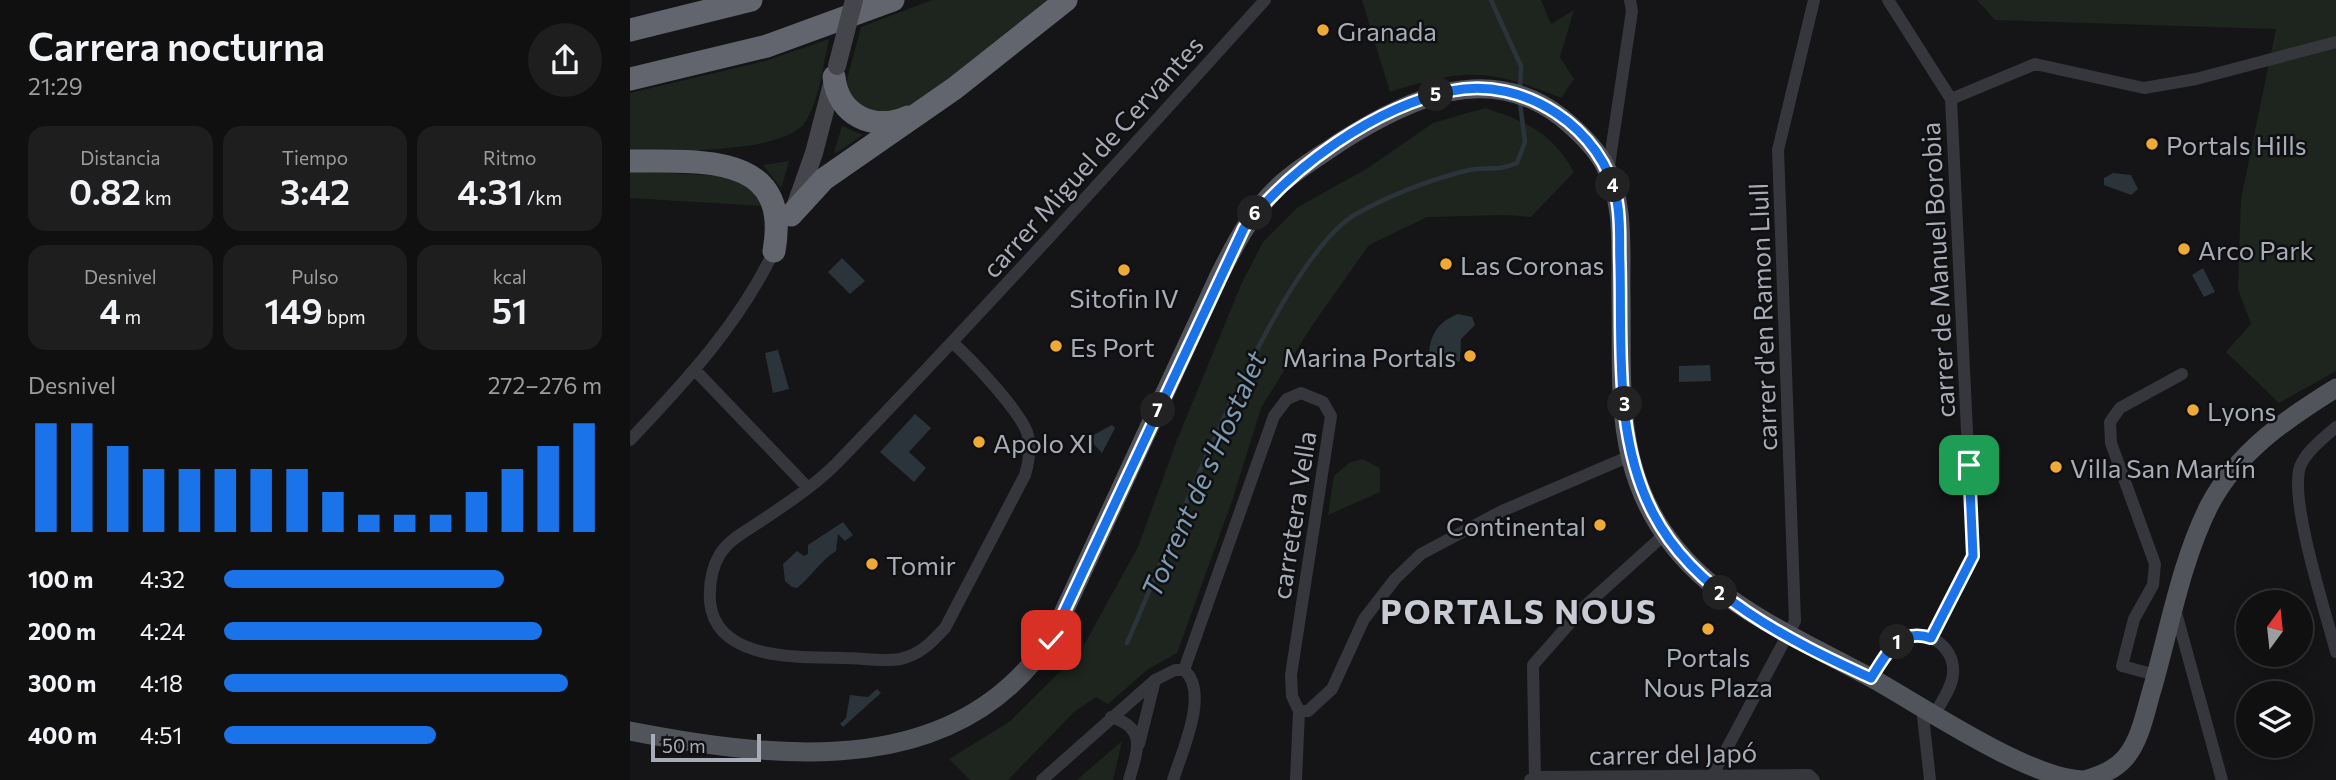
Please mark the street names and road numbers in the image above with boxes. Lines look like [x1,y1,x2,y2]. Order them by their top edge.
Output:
street label: carrer Miguel de Cervantes [975,29,1209,283]
street label: carrer de Manuel Borobia [1914,121,1960,419]
street label: carrer d'en Ramon Llull [1742,183,1782,451]
street label: carretera Vella [1264,429,1322,601]
street label: carrer del Japó [1589,736,1757,770]

